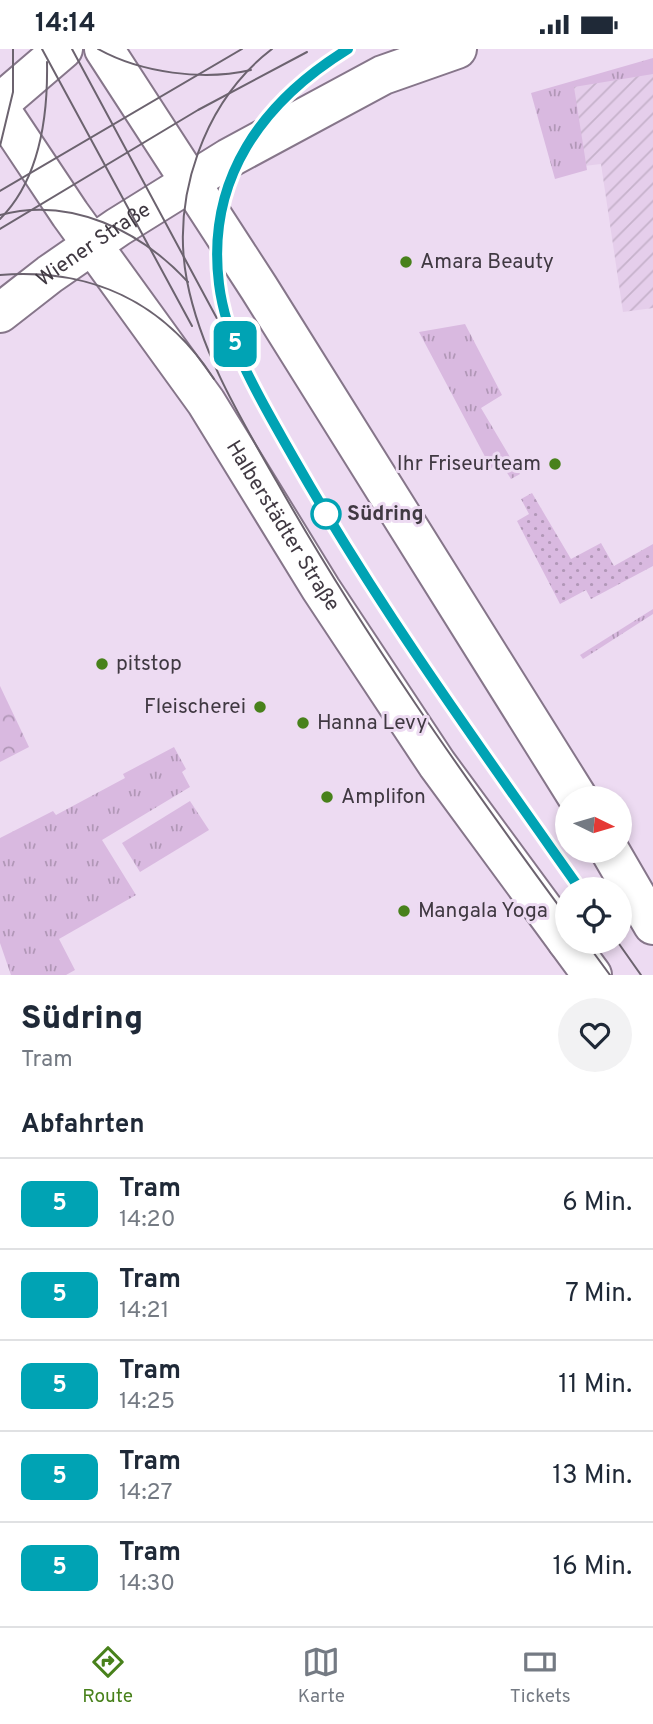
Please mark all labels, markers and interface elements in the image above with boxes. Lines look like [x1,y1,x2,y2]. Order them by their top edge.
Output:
text: 14:14 [35,8,96,41]
street label: Wiener Straße [31,196,156,293]
place label: Amara Beauty [420,249,554,276]
marker: Amara Beauty [398,254,414,270]
line badge: 5 [212,321,258,367]
text: 5 [228,329,242,359]
street label: Halberstädter Straße [220,436,346,617]
place label: Ihr Friseurteam [397,451,541,478]
marker: Ihr Friseurteam [547,456,563,472]
marker: Südring [311,499,341,529]
place label: Südring [347,501,424,528]
place label: pitstop [116,651,182,678]
marker: pitstop [94,656,110,672]
place label: Fleischerei [144,694,246,721]
marker: Fleischerei [252,699,268,715]
place label: Hanna Levy [317,710,427,737]
marker: Hanna Levy [295,715,311,731]
place label: Amplifon [341,784,426,811]
north arrow [555,786,632,863]
map controls [555,786,632,954]
marker: Amplifon [319,789,335,805]
button: locate [555,877,632,954]
place label: Mangala Yoga [418,898,548,925]
marker: Mangala Yoga [396,903,412,919]
button: heart [558,998,632,1072]
text: Südring [21,999,143,1041]
text: Tram [21,1046,73,1075]
text: Abfahrten [21,1109,145,1142]
text: Tram [119,1173,181,1206]
text: 6 Min. [562,1187,632,1220]
text: 5 [52,1189,67,1219]
text: 14:20 [119,1206,175,1235]
text: Tram [119,1264,181,1297]
text: 7 Min. [565,1278,632,1311]
text: 5 [52,1280,67,1310]
text: 14:21 [119,1297,169,1326]
text: Tram [119,1355,181,1388]
text: 11 Min. [558,1369,632,1402]
text: 5 [52,1371,67,1401]
text: 14:25 [119,1388,175,1417]
text: Tram [119,1446,181,1479]
text: 13 Min. [552,1460,632,1493]
text: 5 [52,1462,67,1492]
text: 14:27 [119,1479,172,1508]
text: Tram [119,1537,181,1570]
text: 16 Min. [552,1551,632,1584]
text: 5 [52,1553,67,1583]
text: 14:30 [119,1570,175,1599]
tab: Route [82,1643,133,1709]
tab: Karte [298,1643,345,1709]
tab: Tickets [510,1643,571,1709]

